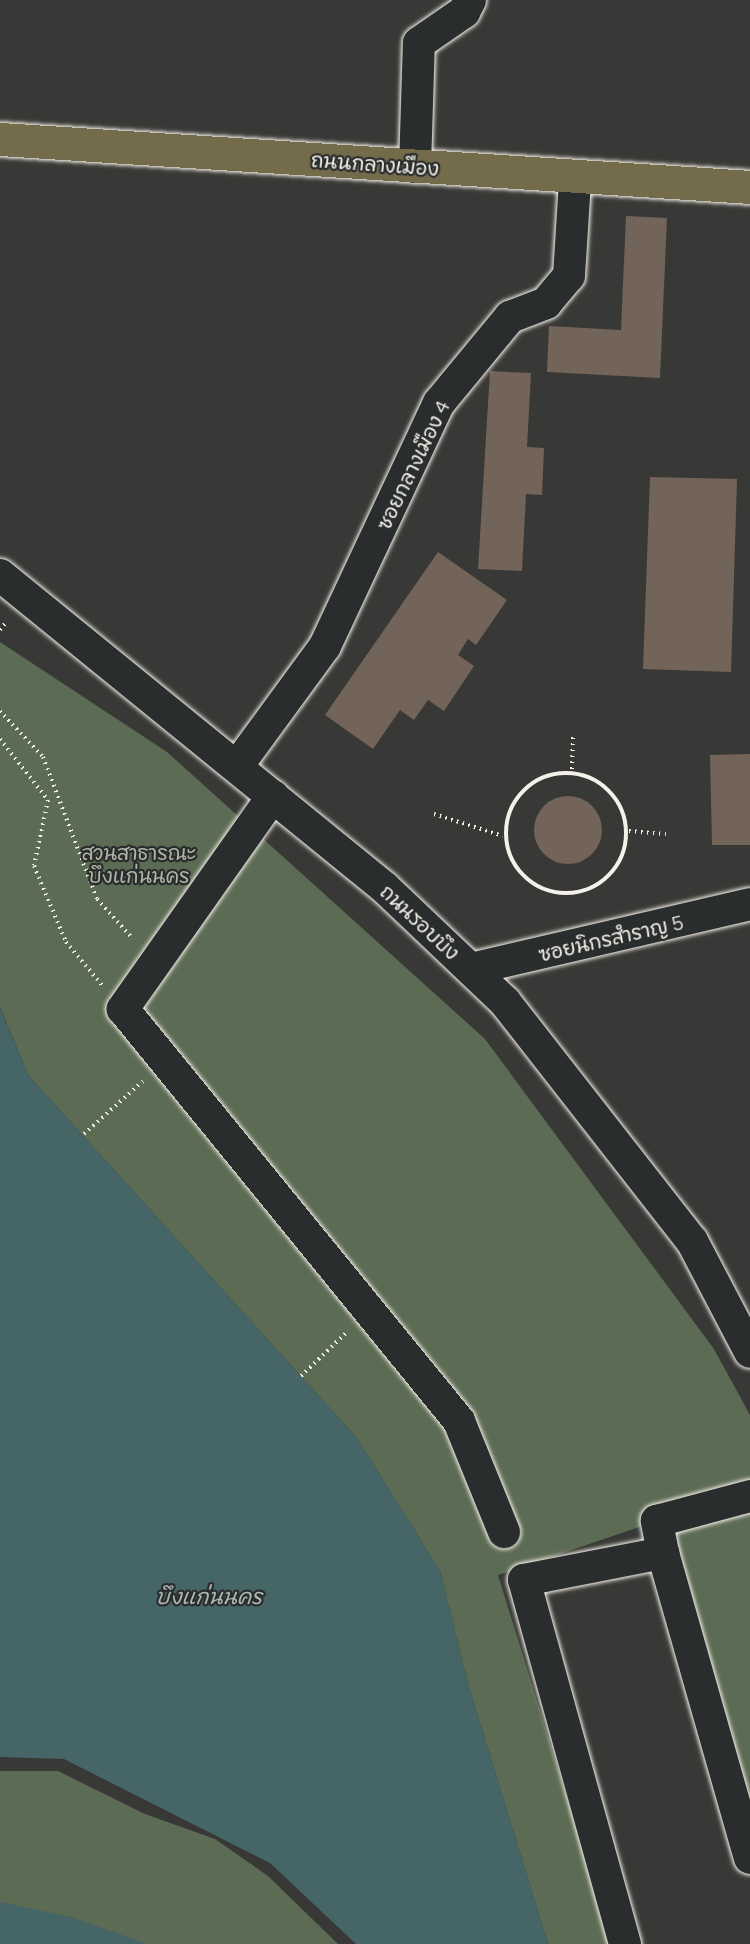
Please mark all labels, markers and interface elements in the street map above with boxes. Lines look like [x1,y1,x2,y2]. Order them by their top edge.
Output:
street label: ถนนกลางเมือง [310,148,440,180]
street label: ซอยกลางเมือง 4 [371,396,455,534]
park label: สวนสาธารณะ บึงแก่นนคร [82,840,196,887]
street label: ถนนรอบบึง [375,879,465,965]
street label: ซอยนิกรสำราญ 5 [536,910,686,966]
water label: บึงแก่นนคร [156,1584,262,1610]

